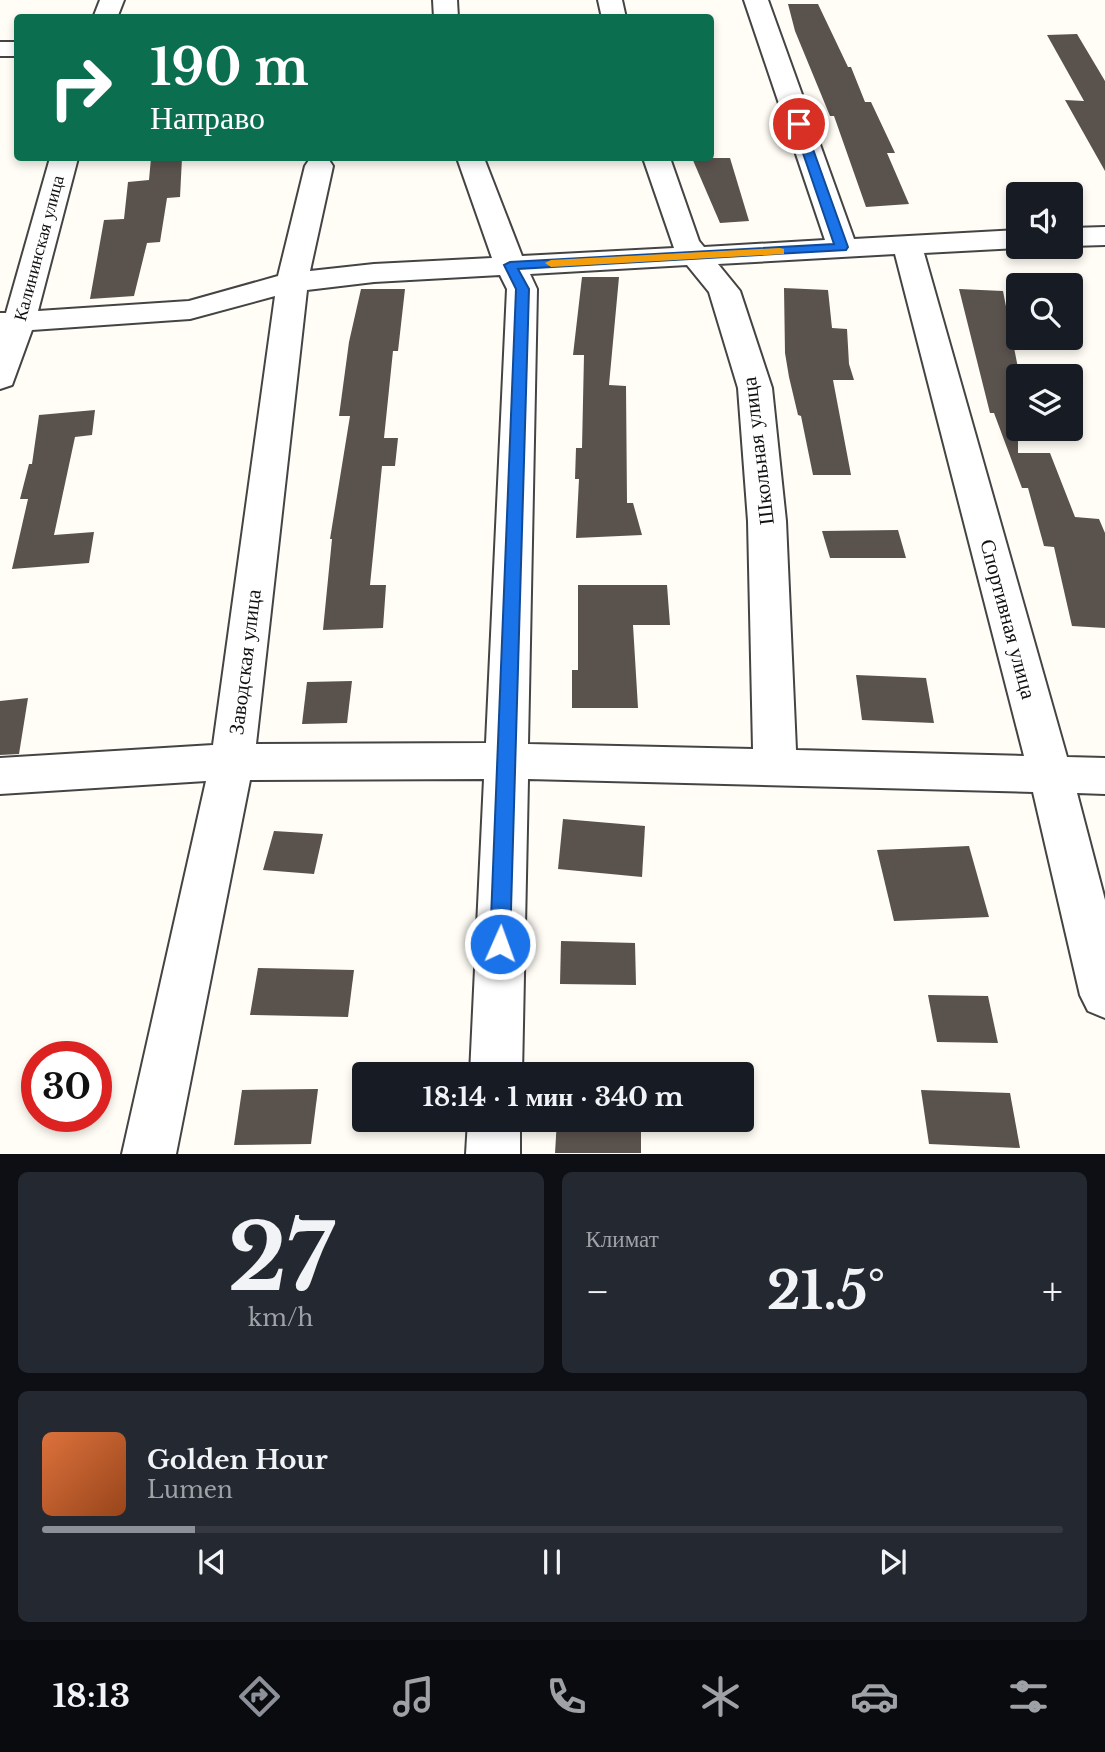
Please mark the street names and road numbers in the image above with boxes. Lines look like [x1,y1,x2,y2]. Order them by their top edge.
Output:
street label: Калининская улица [9,173,69,323]
street label: Школьная улица [736,375,780,526]
street label: Спортивная улица [974,536,1042,702]
street label: Заводская улица [223,587,267,736]

